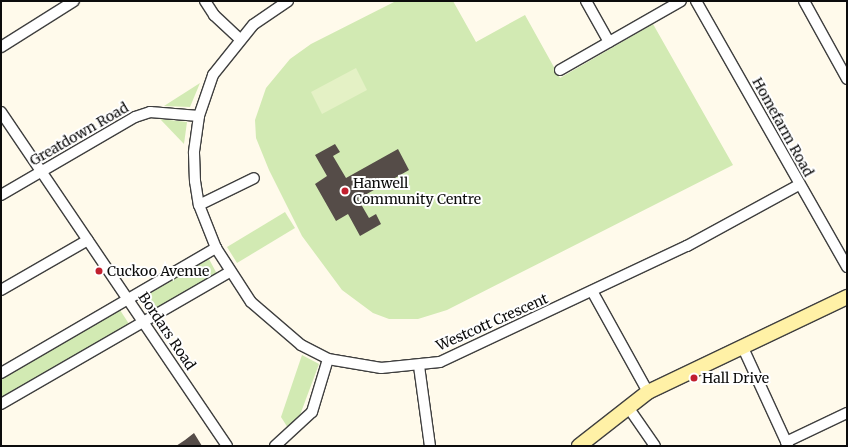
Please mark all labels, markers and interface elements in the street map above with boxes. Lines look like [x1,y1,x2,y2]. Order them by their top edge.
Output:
street label: Homefarm Road [749,75,817,179]
street label: Greatdown Road [27,99,131,169]
place label: Hanwell Community Centre [353,175,481,208]
marker: Hanwell Community Centre [340,186,350,196]
place label: Cuckoo Avenue [107,263,209,279]
marker: Cuckoo Avenue [94,266,104,276]
street label: Bordars Road [135,289,199,373]
street label: Westcott Crescent [434,290,550,354]
place label: Hall Drive [702,370,769,386]
marker: Hall Drive [689,373,699,383]

